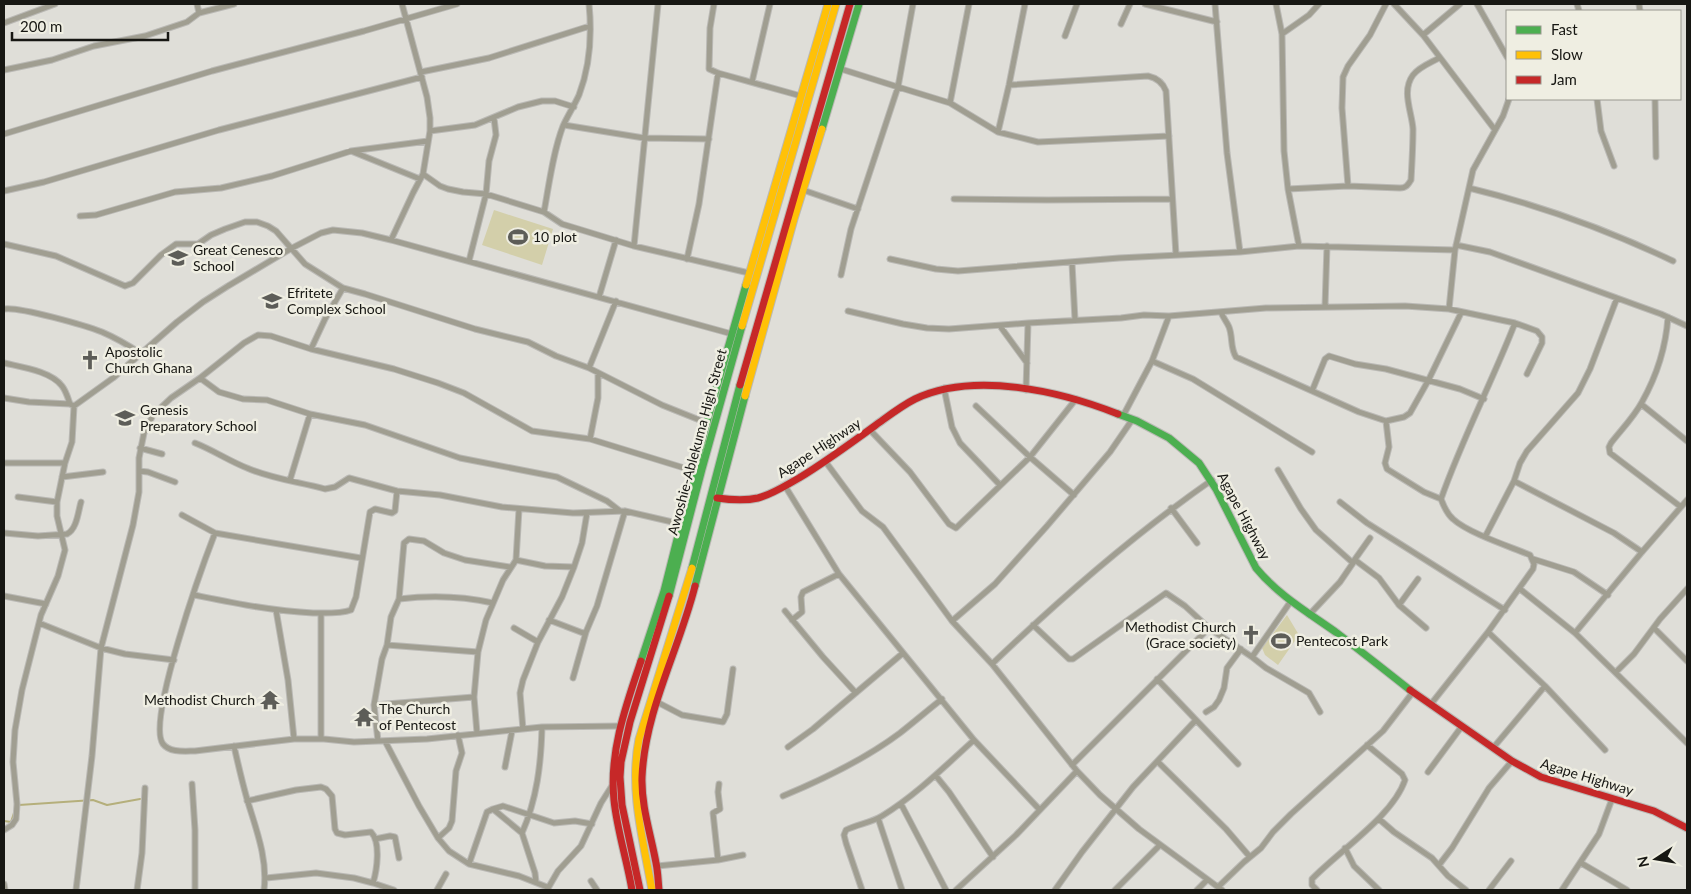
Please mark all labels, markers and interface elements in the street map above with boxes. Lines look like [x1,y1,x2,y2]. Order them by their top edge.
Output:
scale bar [12,10,169,42]
legend [1506,10,1681,100]
text: 200 m [20,17,62,35]
text: Fast [1551,20,1578,38]
text: Slow [1551,45,1583,63]
text: Jam [1551,70,1577,88]
sports icon: 10 plot [507,226,529,248]
place label: 10 plot [533,228,577,245]
place label: Great Cenesco School [193,241,283,274]
school or university icon: Great Cenesco School [167,247,189,269]
place label: Efritete Complex School [287,284,386,317]
school or university icon: Efritete Complex School [261,290,283,312]
place label: Apostolic Church Ghana [105,343,193,376]
street label: Awoshie-Ablekuma High Street [663,347,730,537]
church icon: Apostolic Church Ghana [79,349,101,371]
place label: Genesis Preparatory School [140,401,257,434]
school or university icon: Genesis Preparatory School [114,407,136,429]
street label: Agape Highway [774,414,864,481]
street label: Agape Highway [1214,469,1275,563]
place label: Methodist Church (Grace society) [1125,618,1236,651]
church icon: Methodist Church (Grace society) [1240,624,1262,646]
sports icon: Pentecost Park [1270,630,1292,652]
place label: Pentecost Park [1296,632,1389,649]
temple icon: Methodist Church [259,689,281,711]
place label: Methodist Church [144,691,255,708]
place label: The Church of Pentecost [379,700,456,733]
temple icon: The Church of Pentecost [353,706,375,728]
street label: Agape Highway [1539,754,1636,799]
north arrow [1631,834,1681,884]
text: N [1633,855,1652,869]

